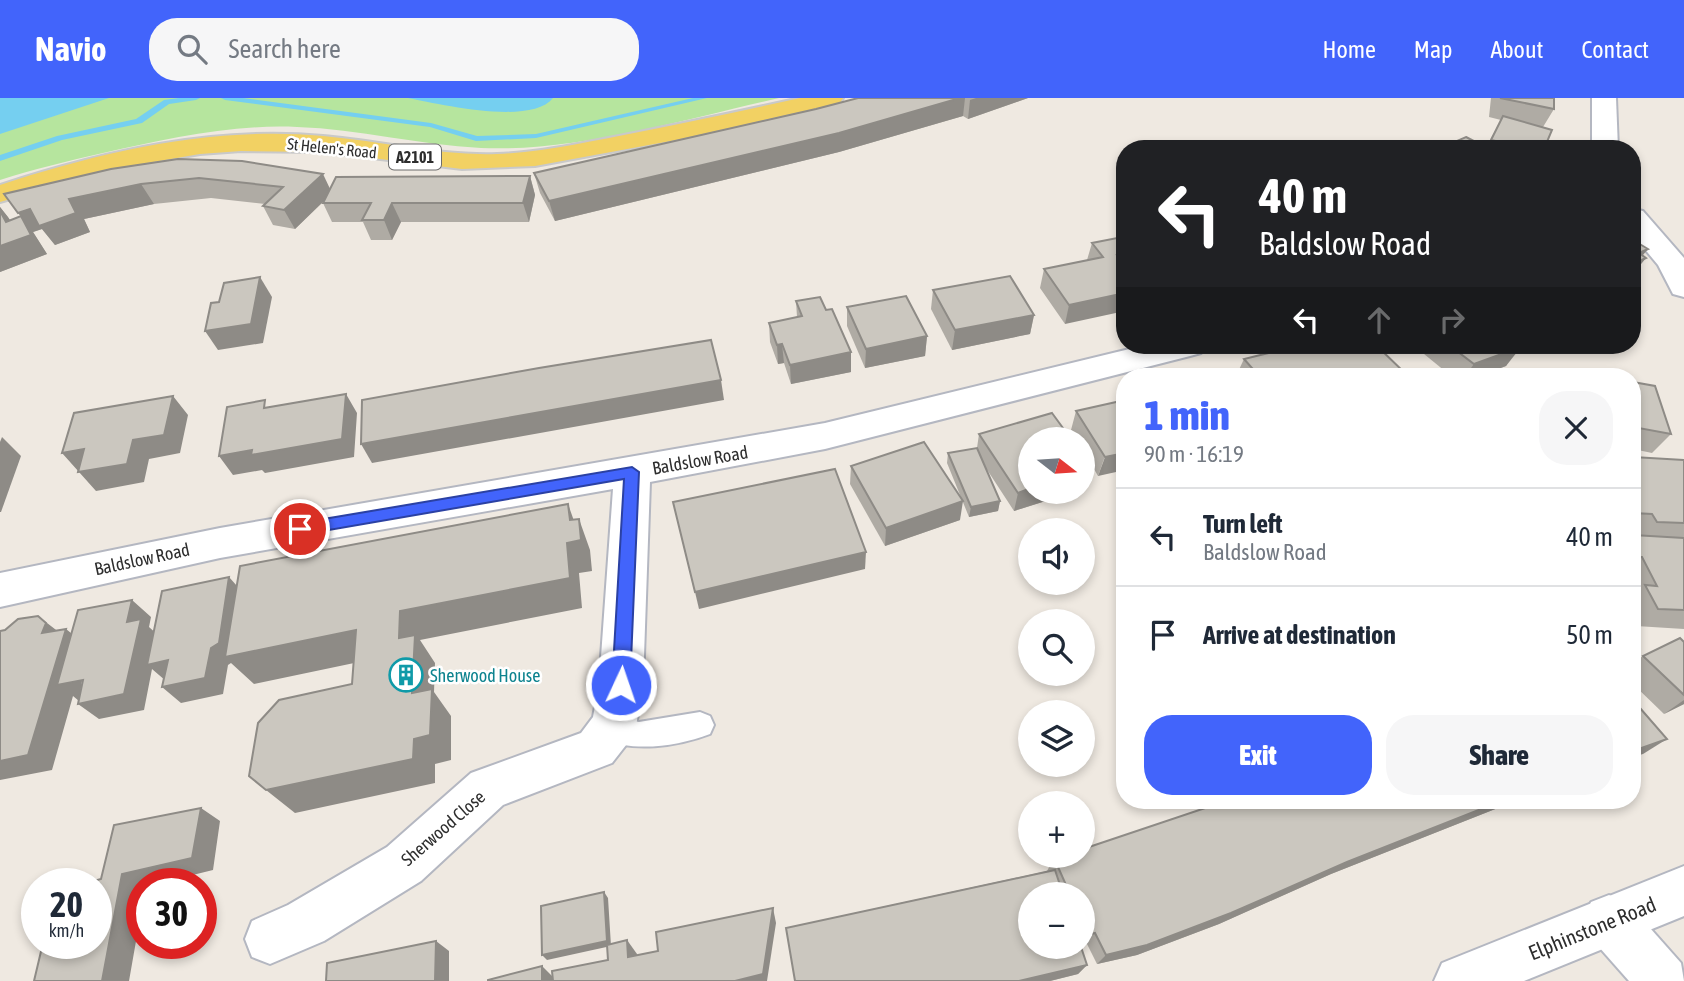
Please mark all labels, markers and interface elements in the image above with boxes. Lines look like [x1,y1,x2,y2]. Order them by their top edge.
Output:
search box [149,18,639,81]
text: Navio [35,30,107,68]
icon: search [173,30,211,68]
text: Search here [229,34,341,64]
text: Home [1322,36,1376,63]
text: Map [1414,36,1452,63]
text: About [1490,36,1543,63]
text: Contact [1581,36,1649,63]
street label: St Helen's Road [286,134,378,162]
road number: A2101 [389,144,441,170]
text: 40 m [1259,167,1347,223]
icon: left [1144,168,1235,259]
text: Baldslow Road [1259,225,1431,262]
icon: left [1287,301,1325,339]
icon: ahead [1360,301,1398,339]
icon: right [1433,301,1471,339]
text: 1 min [1144,391,1230,439]
button: close [1539,391,1613,465]
north arrow [1018,427,1096,504]
map controls [1018,427,1095,959]
street label: Baldslow Road [650,441,750,479]
text: 90 m · 16:19 [1144,441,1244,467]
pin [270,499,330,559]
text: Turn left [1203,509,1283,539]
icon: arrive [281,510,319,548]
button: sound [1018,518,1095,595]
icon: left [1144,518,1182,556]
text: 40 m [1566,522,1613,552]
street label: Baldslow Road [92,539,192,579]
text: Baldslow Road [1203,539,1327,565]
button: search [1018,609,1095,686]
icon: arrive [1144,616,1182,654]
text: Arrive at destination [1203,620,1396,650]
text: 50 m [1566,620,1613,650]
position arrow [584,648,658,722]
building icon: Sherwood House [387,656,425,694]
place label: Sherwood House [430,665,540,686]
button: layers [1018,700,1095,777]
button: Exit [1144,715,1372,795]
button: Share [1386,715,1613,795]
street label: Sherwood Close [397,786,489,870]
button: + [1018,791,1095,868]
speed limit sign: 30 [126,868,217,959]
button: − [1018,882,1095,959]
text: 20 [50,884,83,924]
street label: Elphinstone Road [1525,891,1659,965]
text: km/h [49,920,84,941]

